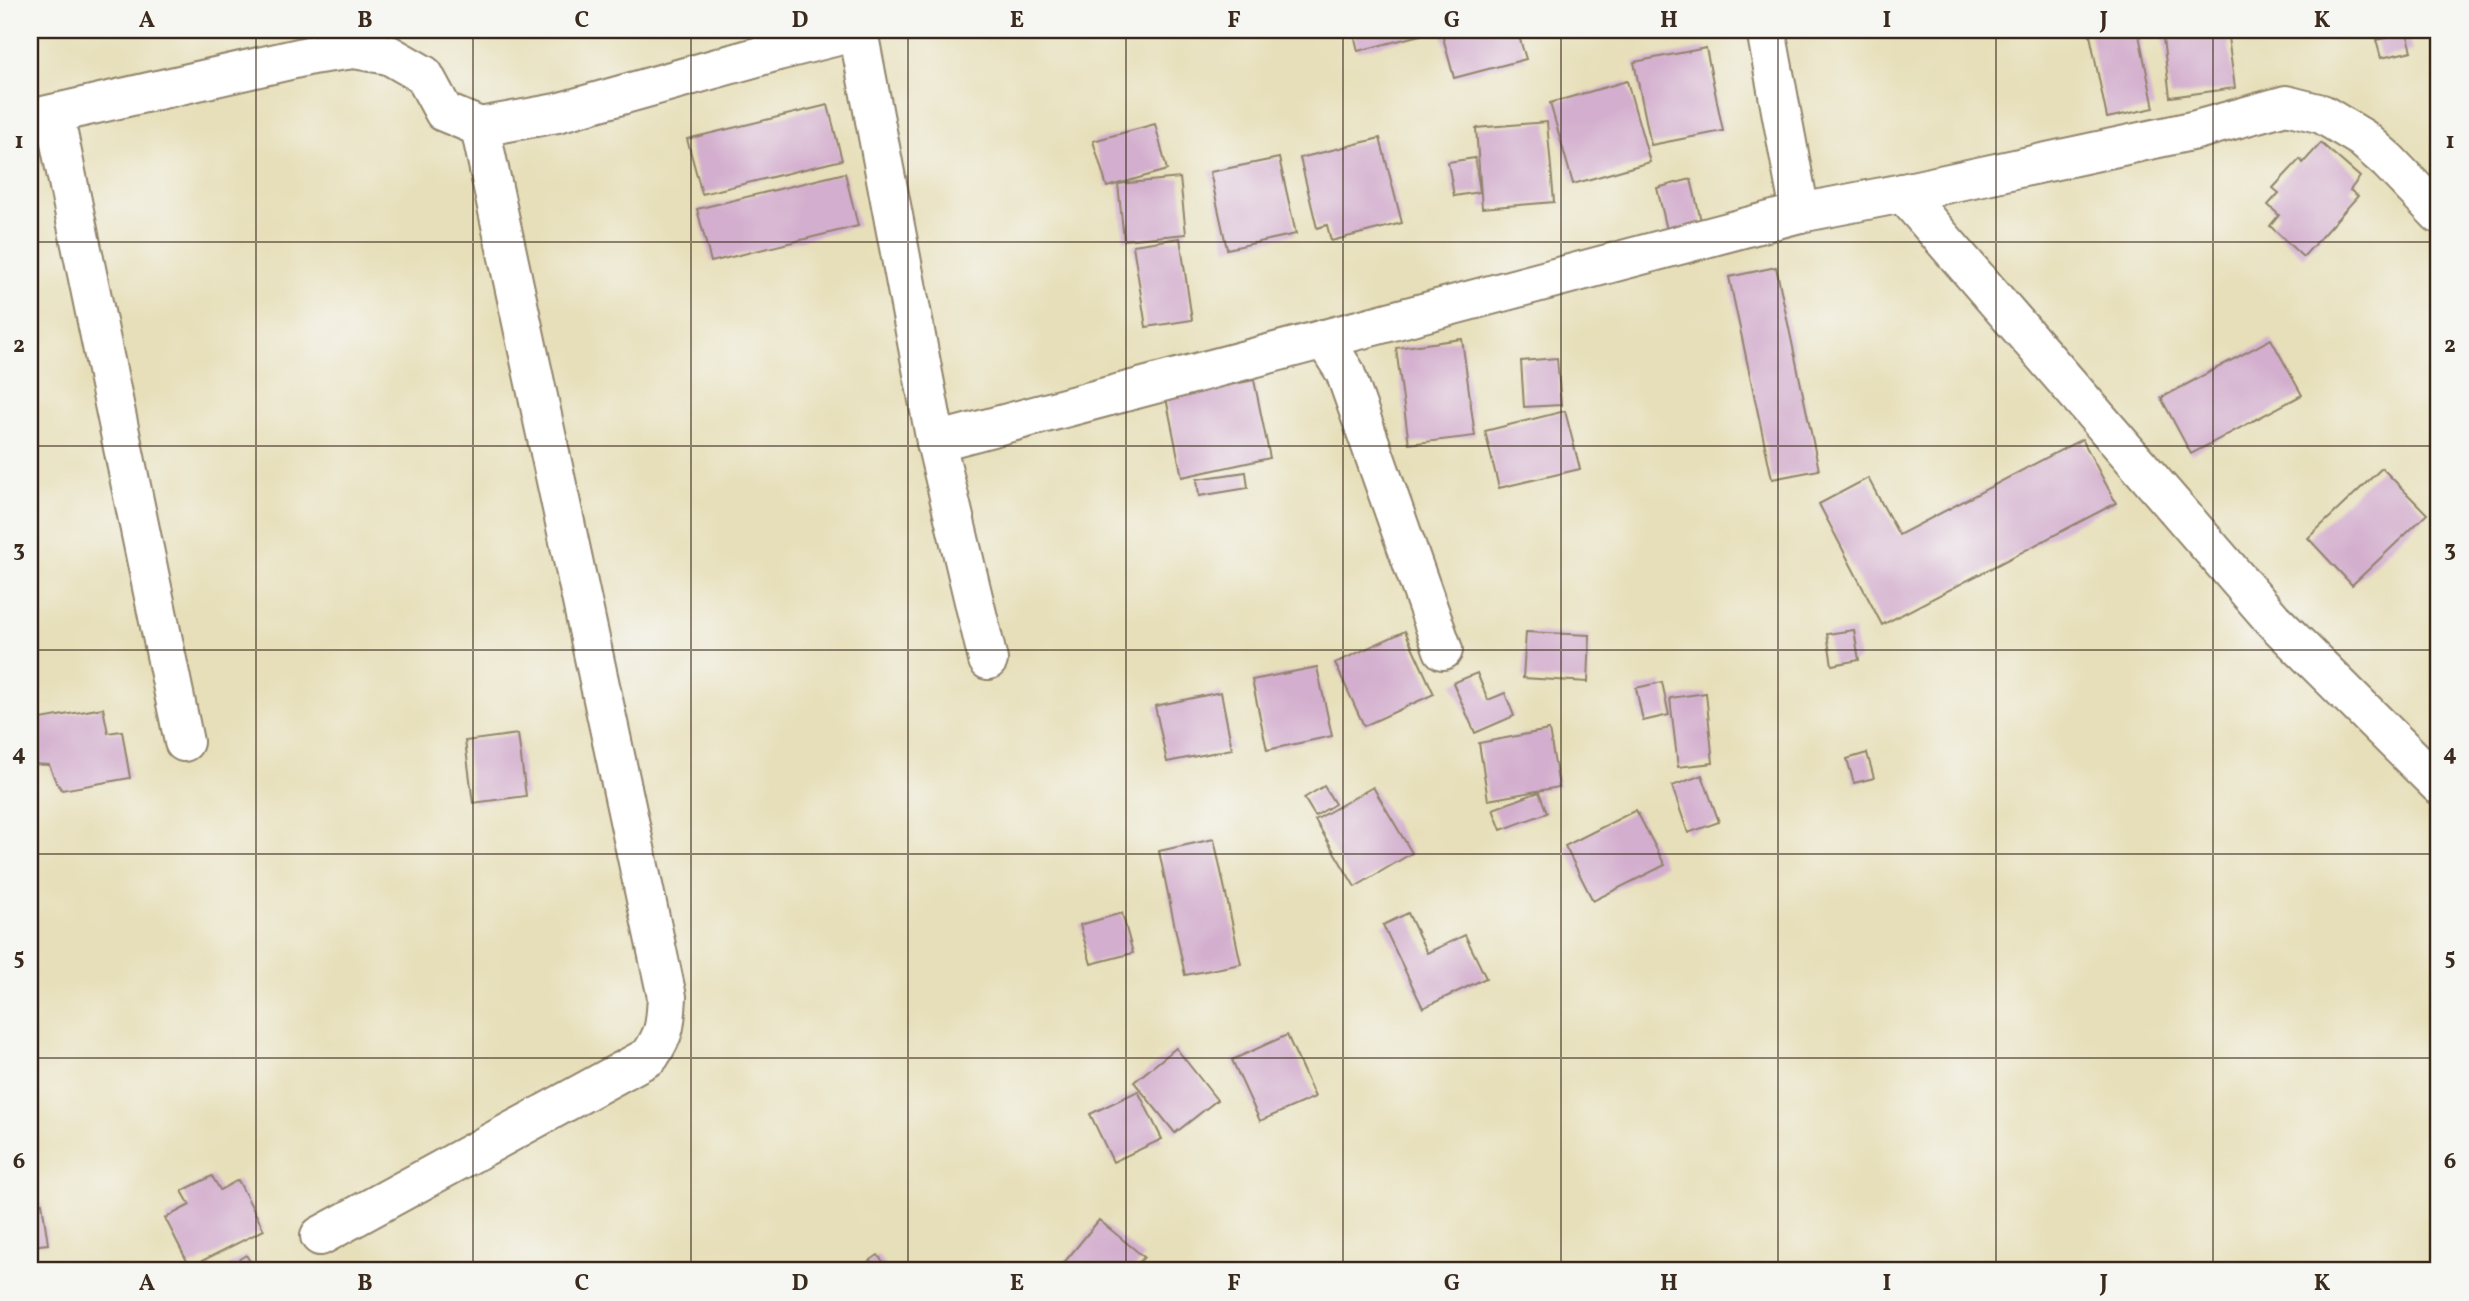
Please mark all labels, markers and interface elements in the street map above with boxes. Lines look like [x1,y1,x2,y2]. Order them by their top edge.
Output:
text: A [139,5,155,37]
text: B [357,5,373,37]
text: C [575,5,589,37]
text: D [792,5,809,37]
text: E [1010,5,1024,37]
text: F [1227,5,1241,37]
text: G [1444,5,1460,37]
text: H [1660,5,1678,37]
text: I [1883,5,1891,37]
text: J [2099,5,2108,37]
text: K [2314,5,2331,37]
text: 1 [14,126,24,158]
text: 1 [2445,126,2455,158]
text: 2 [13,330,25,362]
text: 2 [2444,330,2456,362]
text: 3 [13,534,25,566]
text: 3 [2444,534,2456,566]
text: 4 [12,738,26,770]
text: 4 [2443,738,2457,770]
text: 5 [13,942,25,974]
text: 5 [2444,942,2456,974]
text: 6 [13,1146,25,1178]
text: 6 [2444,1146,2456,1178]
text: A [139,1268,155,1300]
text: B [357,1268,373,1300]
text: C [575,1268,589,1300]
text: D [792,1268,809,1300]
text: E [1010,1268,1024,1300]
text: F [1227,1268,1241,1300]
text: G [1444,1268,1460,1300]
text: H [1660,1268,1678,1300]
text: I [1883,1268,1891,1300]
text: J [2099,1268,2108,1300]
text: K [2314,1268,2331,1300]

